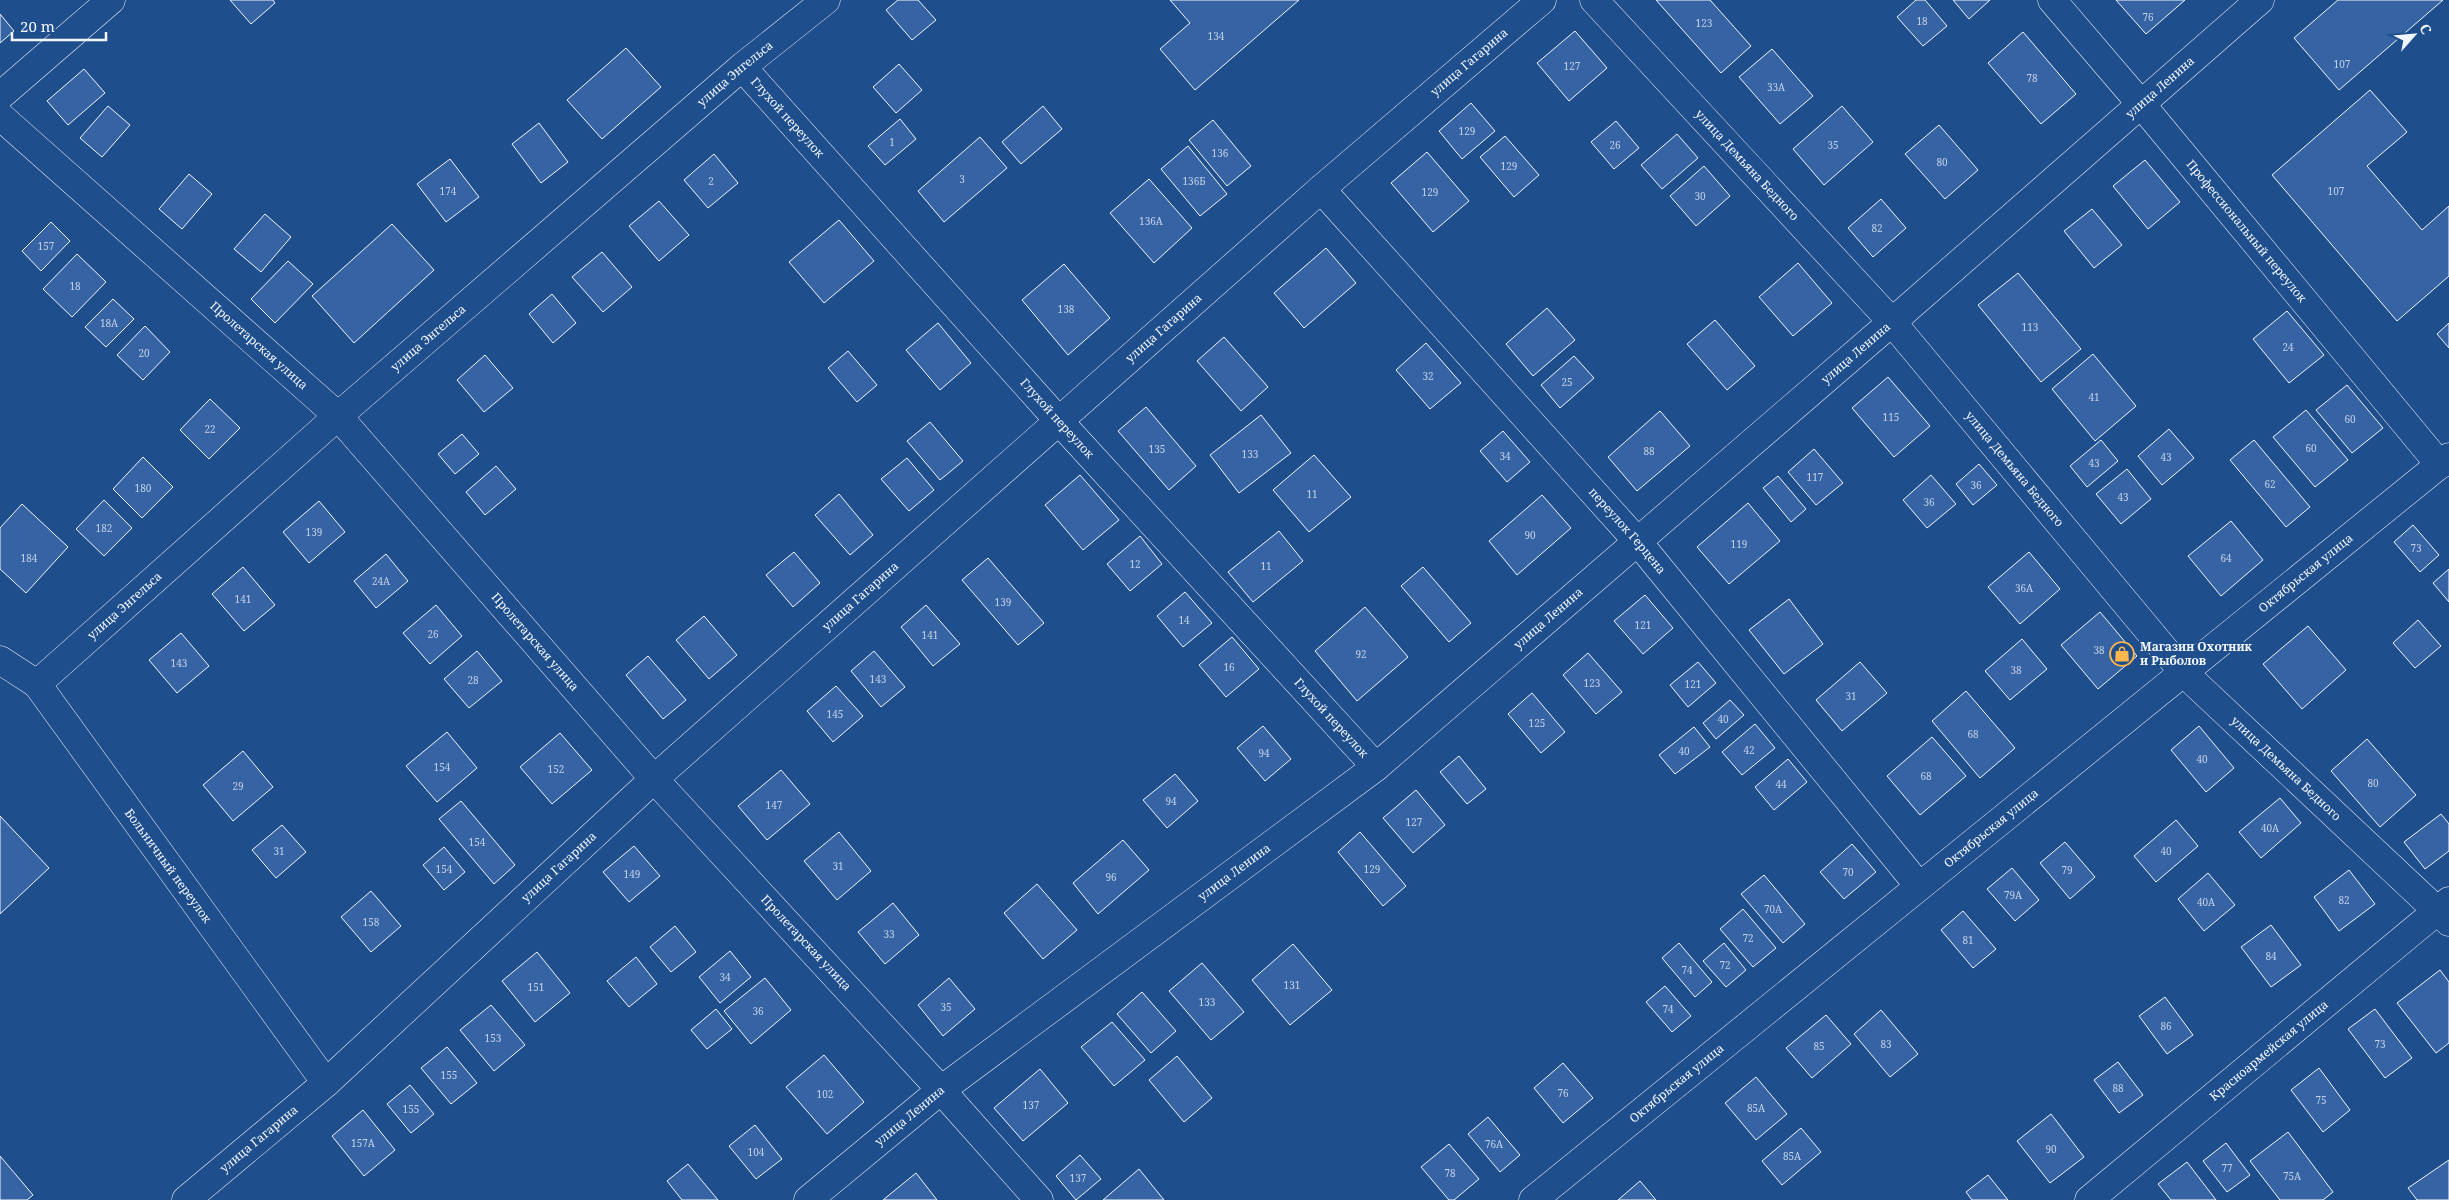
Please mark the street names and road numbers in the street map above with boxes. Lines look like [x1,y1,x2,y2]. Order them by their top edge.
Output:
street label: улица Гагарина [1426,24,1511,100]
street label: улица Энгельса [693,36,777,110]
street label: улица Ленина [2122,52,2198,122]
street label: Глухой переулок [747,73,829,162]
street label: улица Демьяна Бедного [1691,106,1803,224]
street label: Профессиональный переулок [2183,156,2311,306]
street label: улица Гагарина [1121,289,1205,366]
street label: Пролетарская улица [207,297,312,393]
street label: улица Энгельса [387,300,469,375]
street label: улица Ленина [1817,318,1894,388]
street label: Глухой переулок [1017,374,1099,463]
street label: улица Демьяна Бедного [1962,407,2068,530]
street label: переулок Герцена [1585,484,1670,578]
street label: Октябрьская улица [2255,529,2356,616]
street label: улица Гагарина [818,557,902,635]
street label: улица Энгельса [83,568,165,643]
street label: улица Ленина [1510,583,1586,653]
street label: Пролетарская улица [488,589,583,695]
street label: Глухой переулок [1290,674,1373,762]
street label: улица Демьяна Бедного [2227,712,2345,824]
street label: Октябрьская улица [1940,784,2042,871]
street label: Больничный переулок [121,805,216,927]
street label: улица Гагарина [517,827,600,906]
street label: улица Ленина [1194,839,1274,904]
street label: Пролетарская улица [757,891,855,994]
street label: Красноармейская улица [2206,996,2332,1104]
street label: Октябрьская улица [1625,1039,1727,1127]
street label: улица Ленина [871,1081,948,1150]
street label: улица Гагарина [216,1101,301,1176]

